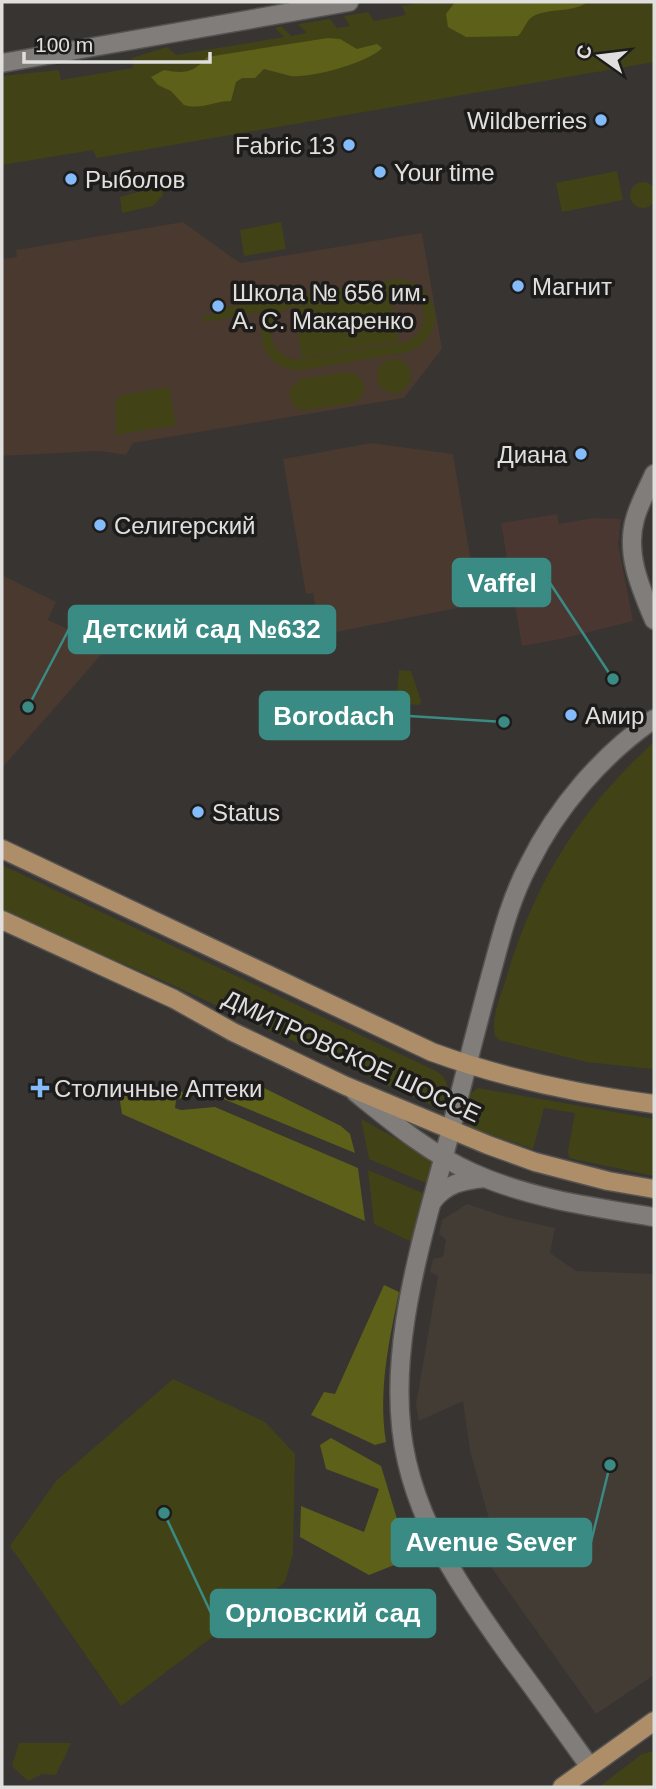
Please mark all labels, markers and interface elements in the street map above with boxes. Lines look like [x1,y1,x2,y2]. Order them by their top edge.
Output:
scale bar [24,21,210,65]
north arrow [565,21,635,91]
text: 100 m [35,33,93,56]
text: С [572,43,596,61]
place label: Wildberries [467,107,587,134]
marker: Wildberries [593,112,609,128]
place label: Fabric 13 [235,132,335,159]
marker: Fabric 13 [341,137,357,153]
place label: Your time [394,159,495,186]
marker: Your time [372,164,388,180]
place label: Рыболов [85,166,185,193]
marker: Рыболов [63,171,79,187]
place label: Магнит [532,273,612,300]
marker: Магнит [510,278,526,294]
place label: Школа № 656 им. А. С. Макаренко [232,279,427,334]
marker: Школа № 656 им. А. С. Макаренко [210,298,226,314]
place label: Диана [497,441,568,468]
marker: Диана [573,446,589,462]
place label: Селигерский [114,512,256,539]
marker: Селигерский [92,517,108,533]
callout: Vaffel [453,559,550,606]
text: Vaffel [467,568,537,598]
callout: Детский сад №632 [69,606,335,653]
text: Детский сад №632 [83,614,321,644]
callout: Borodach [260,692,409,739]
text: Borodach [273,701,395,731]
place label: Амир [585,702,644,729]
marker: Амир [563,707,579,723]
place label: Status [212,799,280,826]
marker: Status [190,804,206,820]
street label: ДМИТРОВСКОЕ ШОССЕ [219,984,485,1128]
place label: Столичные Аптеки [54,1075,262,1102]
marker: Столичные Аптеки [32,1080,48,1096]
callout: Avenue Sever [392,1519,591,1566]
text: Avenue Sever [405,1527,577,1557]
callout: Орловский сад [211,1590,435,1637]
text: Орловский сад [225,1598,421,1628]

